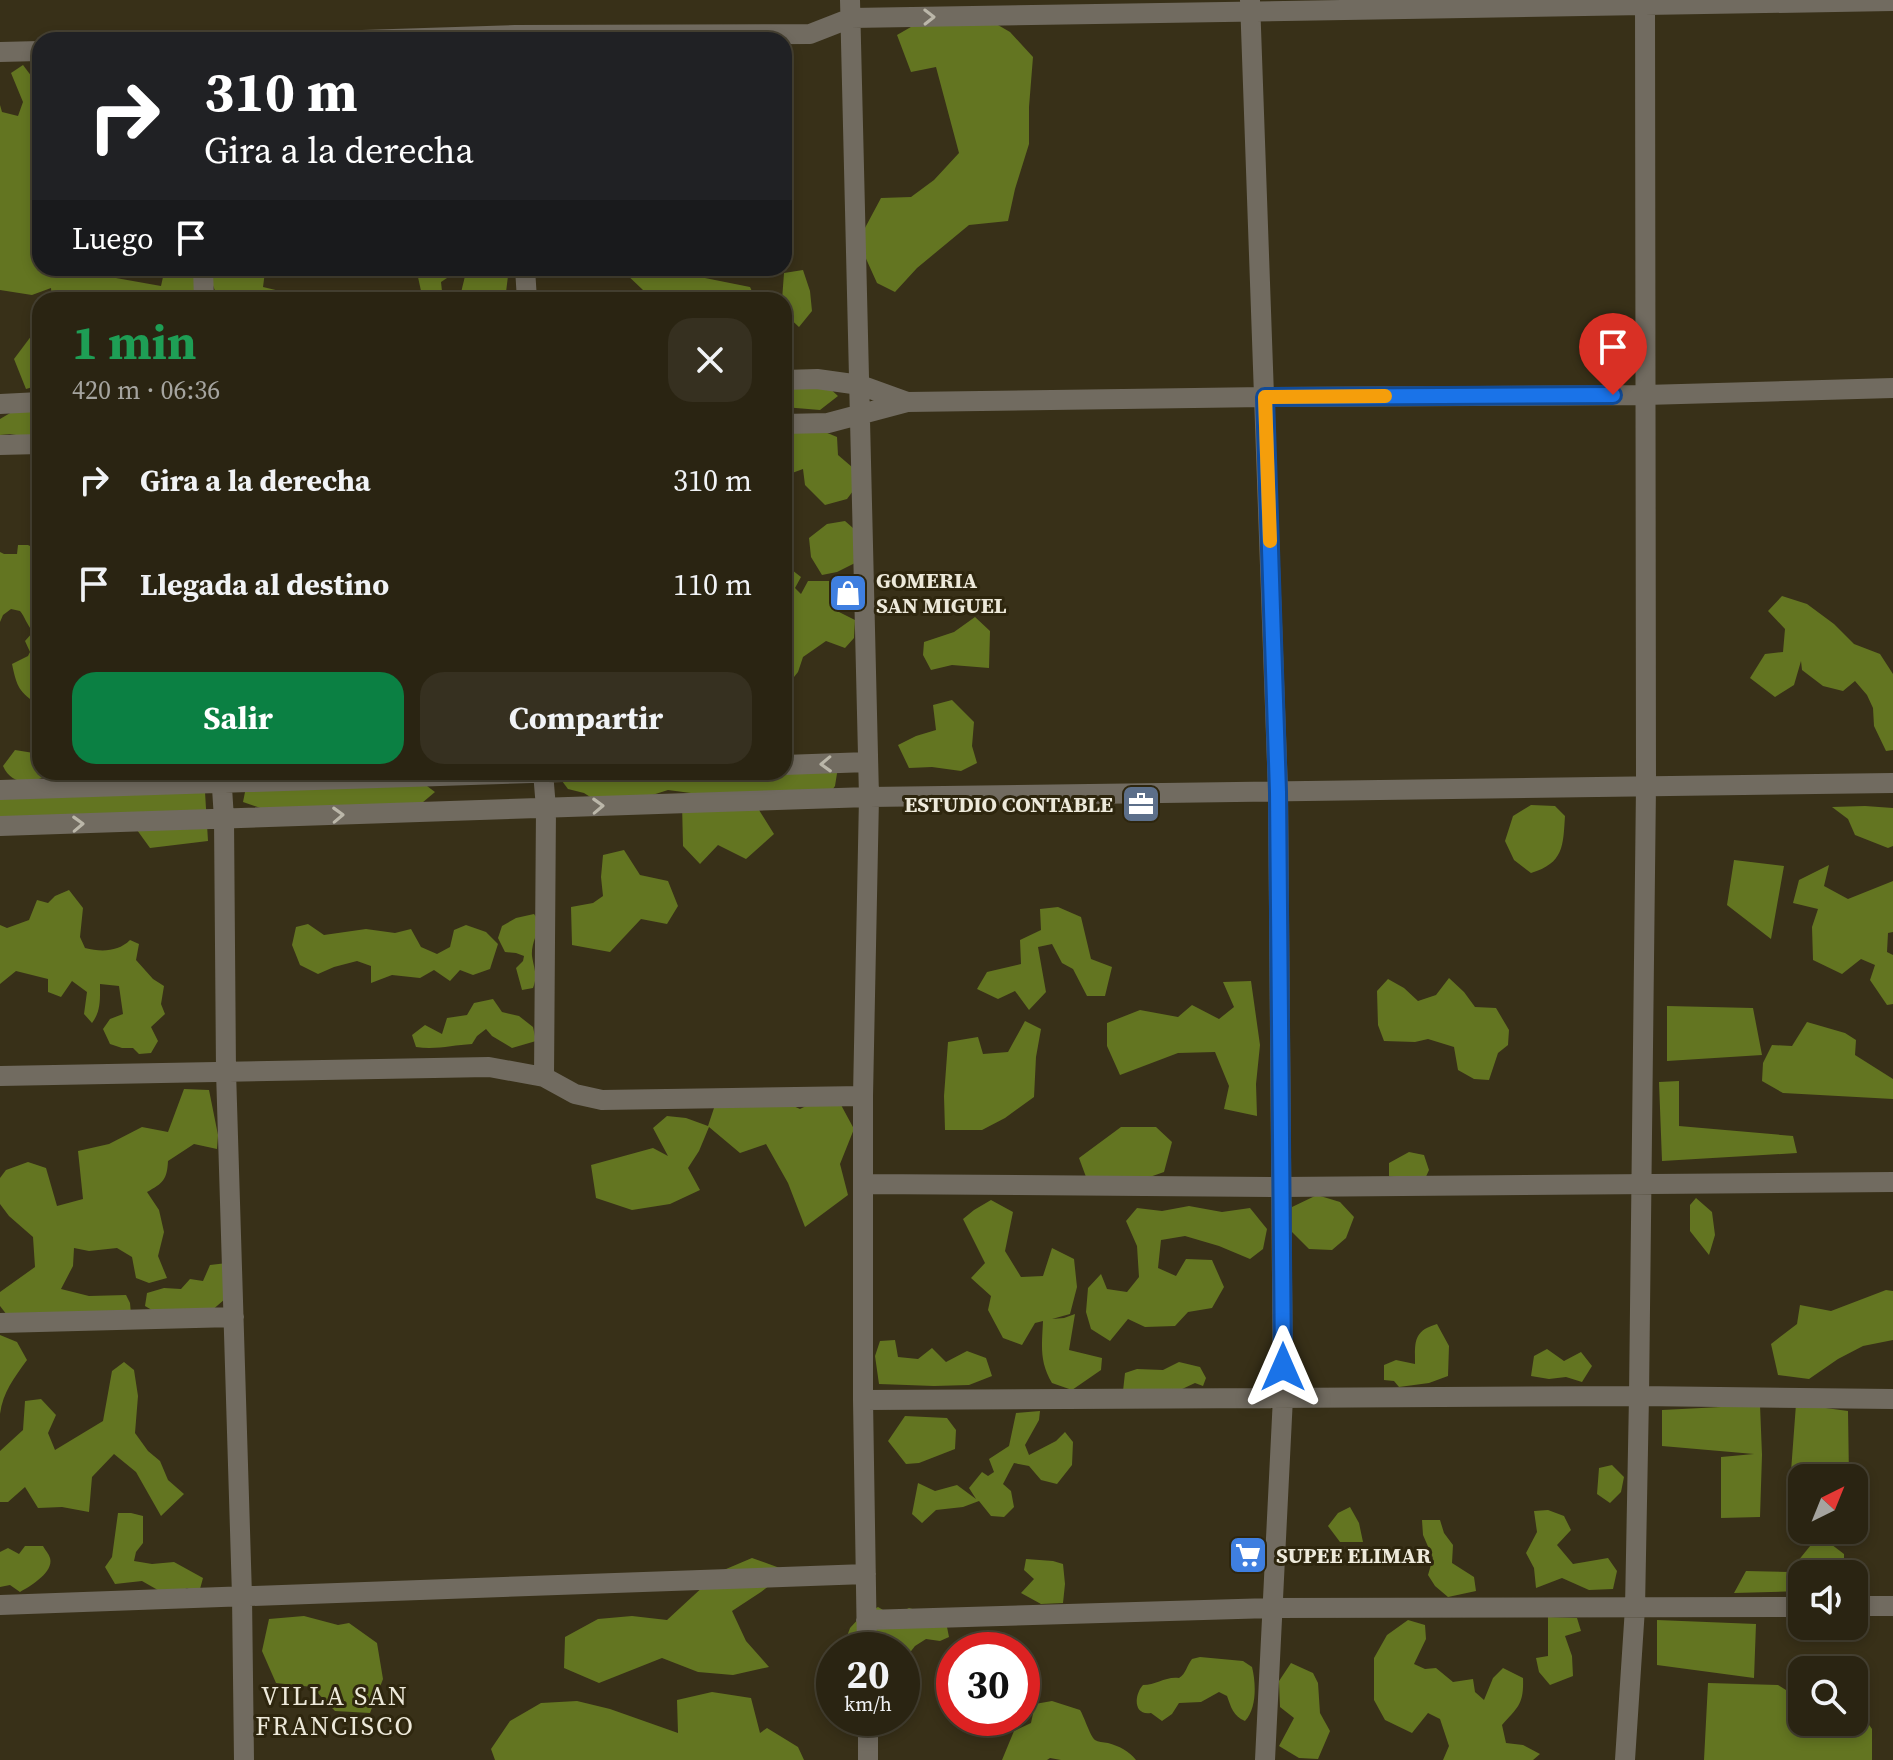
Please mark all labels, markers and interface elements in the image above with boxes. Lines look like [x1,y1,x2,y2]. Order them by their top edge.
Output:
one-way arrow [923,8,936,26]
text: 310 m [204,53,358,130]
icon: right [72,64,176,168]
text: Gira a la derecha [204,126,474,175]
icon: arrive [169,216,213,260]
text: Luego [72,218,153,259]
text: 1 min [72,309,197,375]
pin [1579,313,1647,395]
button: close [668,318,752,402]
icon: arrive [1591,325,1635,369]
text: 420 m · 06:36 [72,372,220,408]
icon: right [72,458,116,502]
text: Gira a la derecha [140,460,371,501]
text: 310 m [673,460,752,501]
icon: arrive [72,562,116,606]
text: Llegada al destino [140,564,389,605]
text: 110 m [673,564,752,605]
place label: GOMERIA SAN MIGUEL [876,565,1007,620]
shop icon: GOMERIA SAN MIGUEL [827,572,869,614]
button: Salir [72,672,404,764]
button: Compartir [420,672,752,764]
one-way arrow [819,755,832,772]
office icon: ESTUDIO CONTABLE [1120,783,1162,825]
place label: ESTUDIO CONTABLE [904,789,1113,819]
one-way arrow [592,798,605,815]
one-way arrow [332,806,345,823]
one-way arrow [72,815,85,832]
position arrow [1241,1325,1325,1409]
north arrow [1788,1464,1868,1544]
map controls [1788,1464,1868,1736]
supermarket icon: SUPEE ELIMAR [1227,1534,1269,1576]
place label: SUPEE ELIMAR [1276,1540,1431,1570]
button: sound [1788,1560,1868,1640]
speed limit sign: 30 [936,1632,1040,1736]
text: 20 [846,1647,890,1701]
button: search [1788,1656,1868,1736]
district label: VILLA SAN FRANCISCO [255,1678,415,1744]
text: km/h [844,1690,892,1718]

